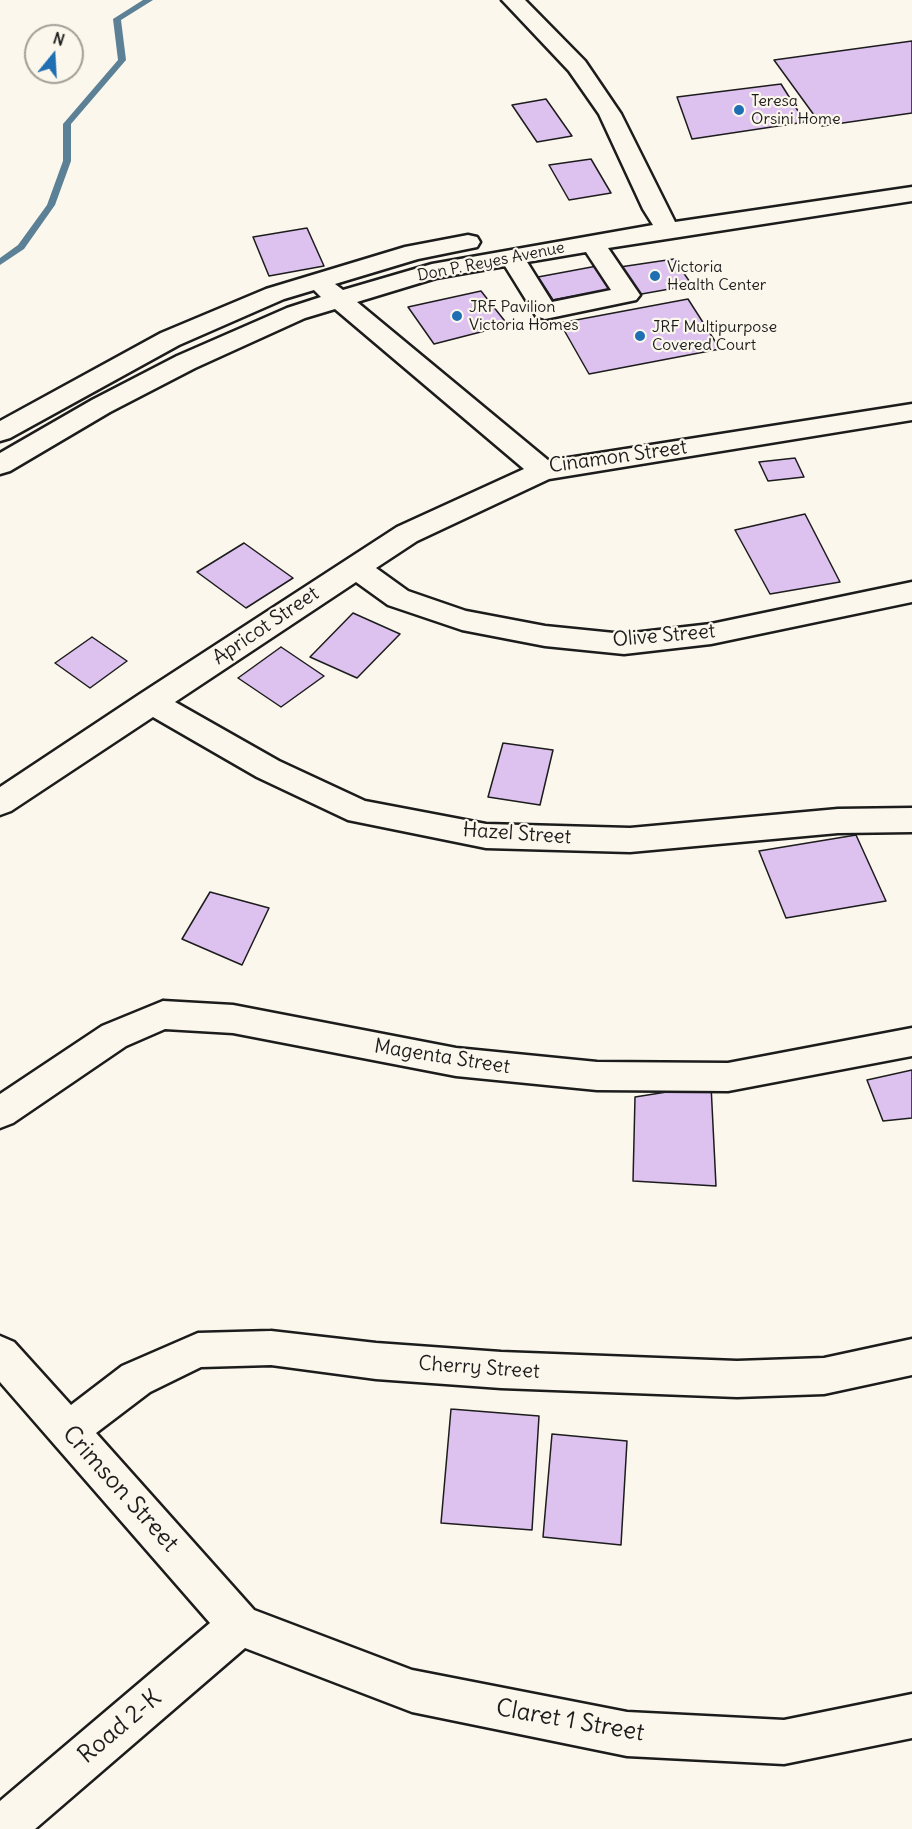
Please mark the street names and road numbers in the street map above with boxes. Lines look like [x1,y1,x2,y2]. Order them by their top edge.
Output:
street label: Don P. Reyes Avenue [416,238,566,286]
street label: Cinamon Street [547,435,689,479]
street label: Apricot Street [208,582,324,670]
street label: Olive Street [612,620,716,652]
street label: Hazel Street [462,818,572,850]
street label: Magenta Street [372,1034,512,1080]
street label: Cherry Street [418,1352,540,1384]
street label: Crimson Street [56,1420,184,1558]
street label: Road 2-K [73,1684,167,1770]
street label: Claret 1 Street [494,1694,646,1748]

